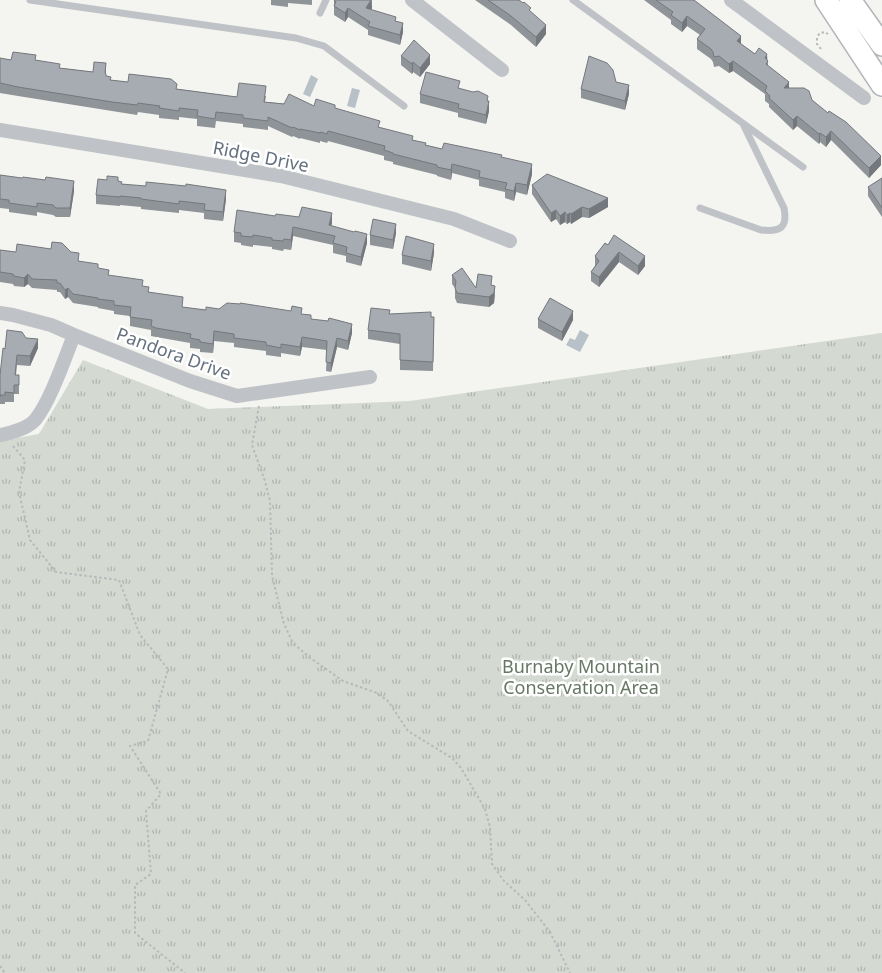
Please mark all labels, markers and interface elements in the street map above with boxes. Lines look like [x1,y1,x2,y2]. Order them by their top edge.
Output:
street label: Ridge Drive [211,135,311,177]
street label: Pandora Drive [113,321,235,385]
park label: Burnaby Mountain Conservation Area [502,654,660,699]

